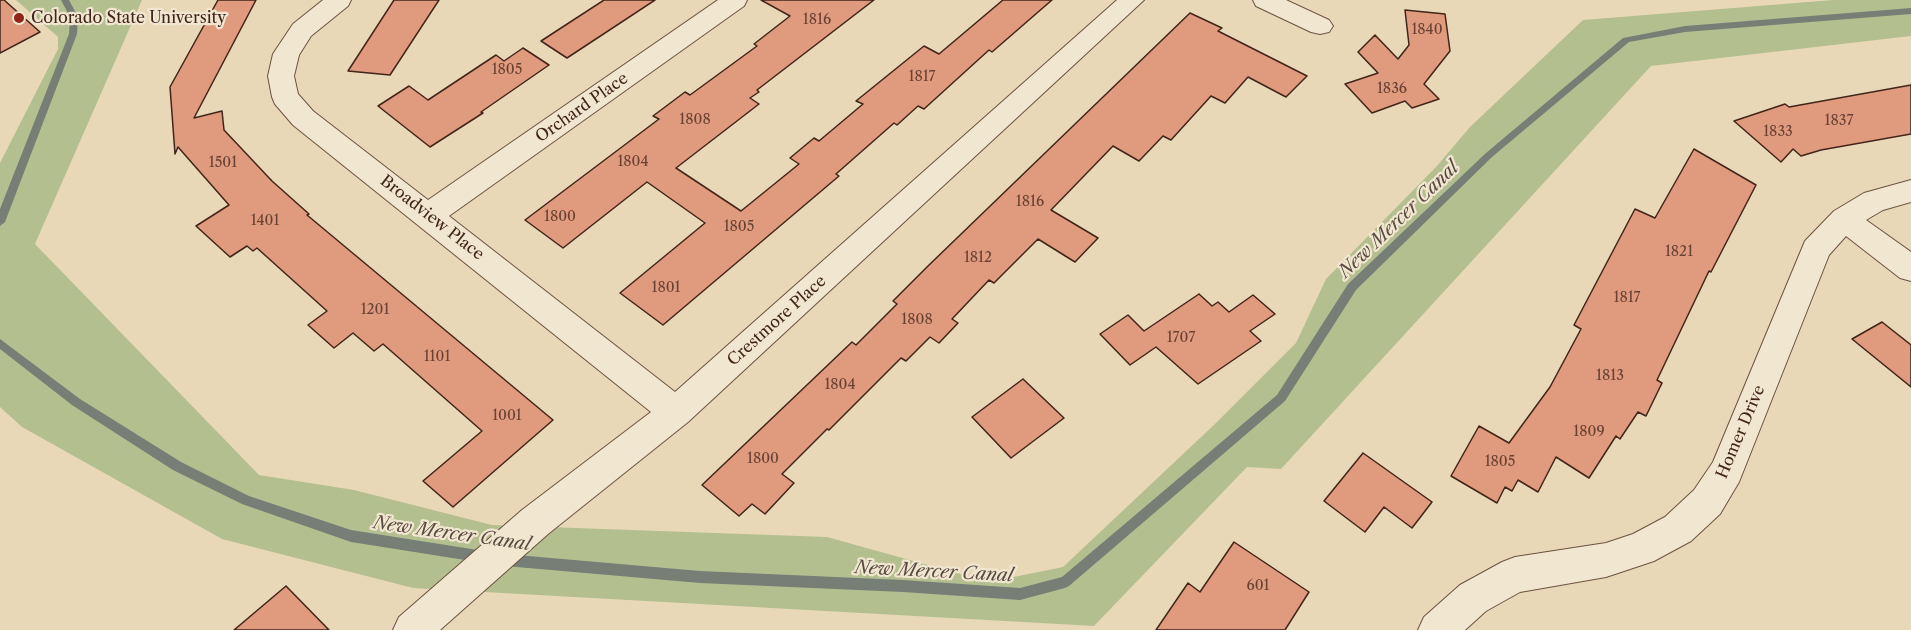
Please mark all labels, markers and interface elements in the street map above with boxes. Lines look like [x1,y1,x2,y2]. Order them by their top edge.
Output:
place label: Colorado State University [31,8,226,28]
marker: Colorado State University [12,11,26,25]
house number: 1816 [803,12,831,28]
house number: 1840 [1411,22,1443,38]
house number: 1805 [492,62,522,78]
street label: Orchard Place [532,69,632,147]
house number: 1817 [909,69,935,85]
house number: 1836 [1377,81,1407,97]
house number: 1808 [679,112,711,128]
house number: 1837 [1825,113,1853,129]
house number: 1833 [1763,124,1793,140]
house number: 1804 [617,154,649,170]
house number: 1501 [209,155,237,171]
water label: New Mercer Canal [1334,157,1464,283]
street label: Broadview Place [376,172,488,264]
house number: 1816 [1016,194,1044,210]
house number: 1800 [544,209,576,225]
house number: 1401 [251,213,279,229]
house number: 1805 [724,219,754,235]
house number: 1821 [1665,244,1693,260]
house number: 1812 [964,250,992,266]
street label: Crestmore Place [724,272,830,370]
house number: 1801 [652,280,680,296]
house number: 1817 [1614,290,1640,306]
house number: 1201 [361,302,389,318]
house number: 1808 [901,312,933,328]
house number: 1707 [1167,330,1195,346]
house number: 1101 [424,349,450,365]
house number: 1813 [1596,368,1624,384]
house number: 1804 [824,377,856,393]
street label: Homer Drive [1713,382,1769,482]
house number: 1001 [492,408,522,424]
house number: 1809 [1573,424,1605,440]
house number: 1800 [747,451,779,467]
house number: 1805 [1485,454,1515,470]
water label: New Mercer Canal [372,512,532,556]
water label: New Mercer Canal [854,557,1014,587]
house number: 601 [1247,578,1269,594]

